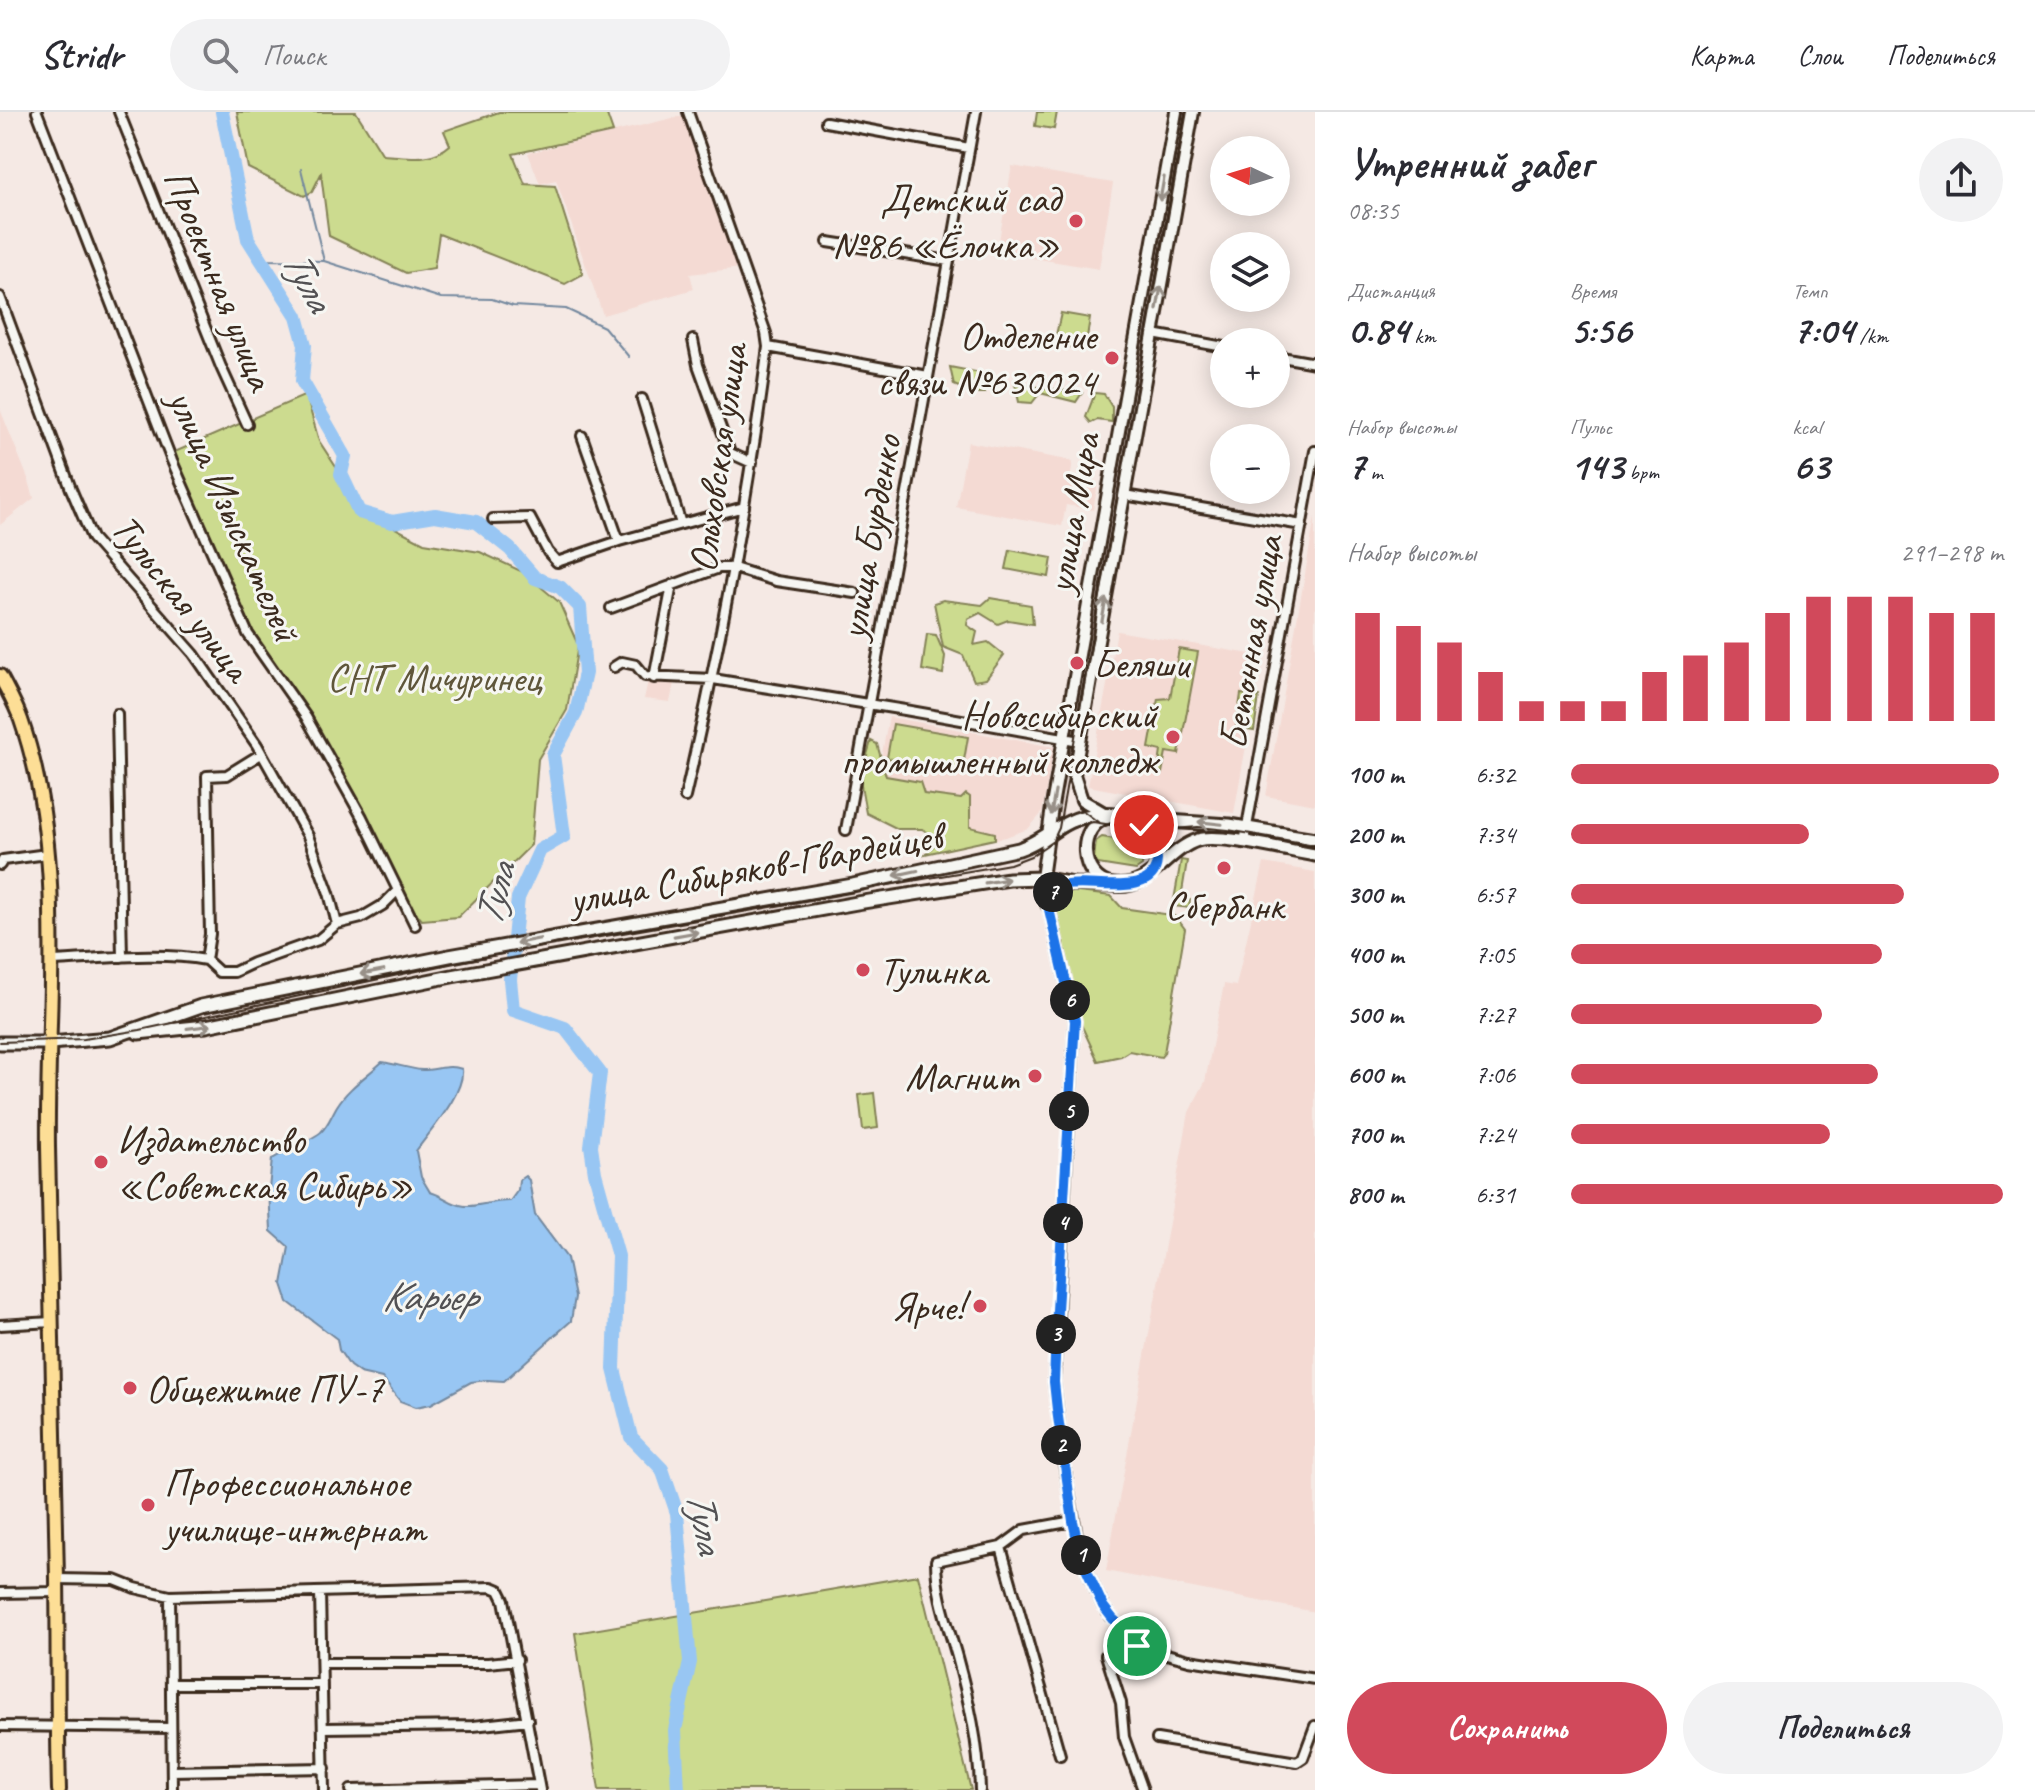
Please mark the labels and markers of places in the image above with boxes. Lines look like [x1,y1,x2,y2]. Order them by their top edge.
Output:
place label: Детский сад №86 «Ёлочка» [832,174,1063,270]
marker: Детский сад №86 «Ёлочка» [1067,212,1085,230]
place label: Отделение связи №630024 [877,311,1100,407]
marker: Отделение связи №630024 [1103,349,1121,367]
place label: Беляши [1093,639,1192,689]
marker: Беляши [1068,654,1086,672]
place label: Новосибирский промышленный колледж [841,690,1161,786]
marker: Новосибирский промышленный колледж [1164,728,1182,746]
pin [1110,791,1178,859]
marker: Сбербанк [1215,859,1233,877]
pin: 7 [1033,872,1073,912]
place label: Сбербанк [1165,881,1287,931]
place label: Тулинка [879,946,991,996]
marker: Тулинка [854,961,872,979]
pin: 6 [1050,980,1090,1020]
place label: Магнит [905,1052,1021,1102]
marker: Магнит [1026,1067,1044,1085]
pin: 5 [1049,1091,1089,1131]
place label: Издательство «Советская Сибирь» [117,1115,413,1211]
marker: Издательство «Советская Сибирь» [92,1153,110,1171]
pin: 4 [1043,1203,1083,1243]
place label: Ярче! [891,1282,972,1332]
marker: Ярче! [971,1297,989,1315]
pin: 3 [1036,1314,1076,1354]
place label: Общежитие ПУ-7 [146,1364,386,1414]
marker: Общежитие ПУ-7 [121,1379,139,1397]
pin: 2 [1041,1425,1081,1465]
place label: Профессиональное училище-интернат [162,1458,428,1554]
marker: Профессиональное училище-интернат [139,1496,157,1514]
pin: 1 [1061,1535,1101,1575]
pin [1103,1612,1171,1680]

